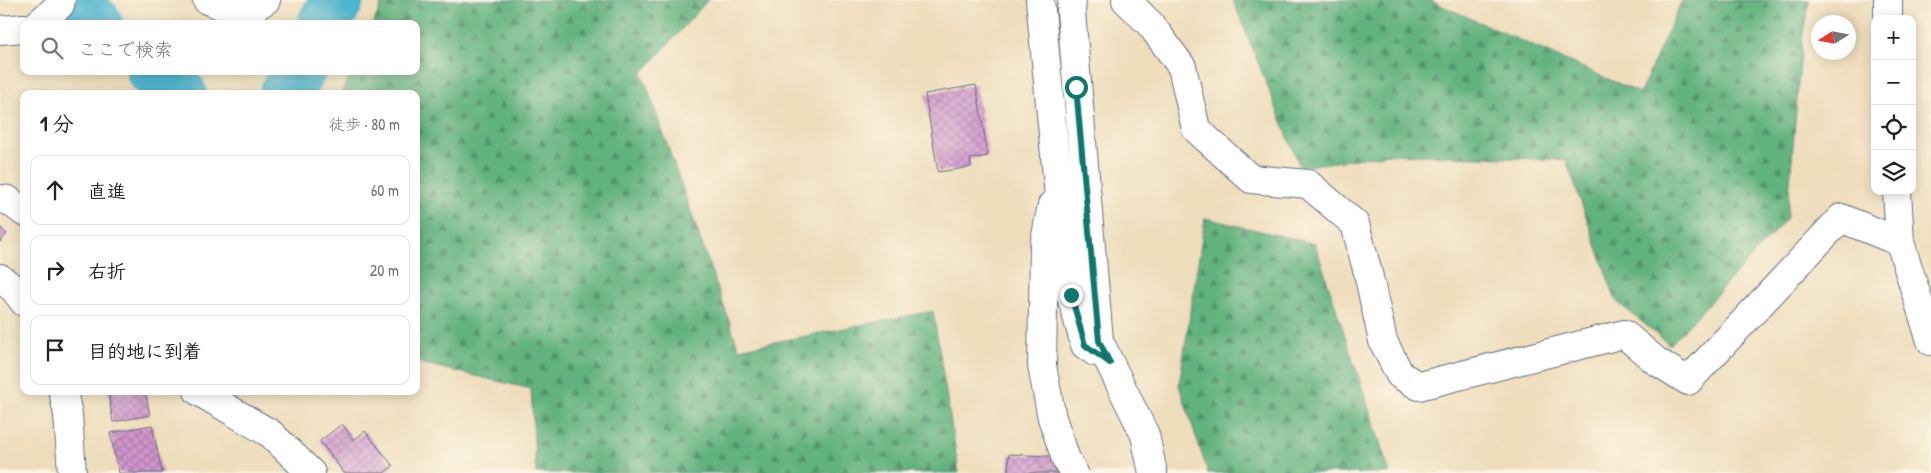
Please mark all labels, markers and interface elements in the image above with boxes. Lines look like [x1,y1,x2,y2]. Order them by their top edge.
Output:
north arrow [1811,15,1856,60]
map controls [1871,15,1916,195]
button: + [1871,15,1916,60]
search box [20,20,420,75]
icon: search [38,34,66,62]
text: ここで検索 [78,36,173,62]
button: − [1871,60,1916,105]
route start [1065,76,1088,99]
button: locate [1871,105,1916,150]
text: 1 分 [40,109,73,138]
text: 徒歩 · 80 m [329,113,400,135]
button: layers [1871,150,1916,195]
icon: ahead [41,176,69,204]
text: 直進 [88,178,126,204]
text: 60 m [371,179,399,201]
icon: right [41,256,69,284]
text: 右折 [88,258,126,284]
text: 20 m [370,259,399,281]
route end [1060,284,1083,307]
icon: arrive [41,336,69,364]
text: 目的地に到着 [88,338,202,364]

